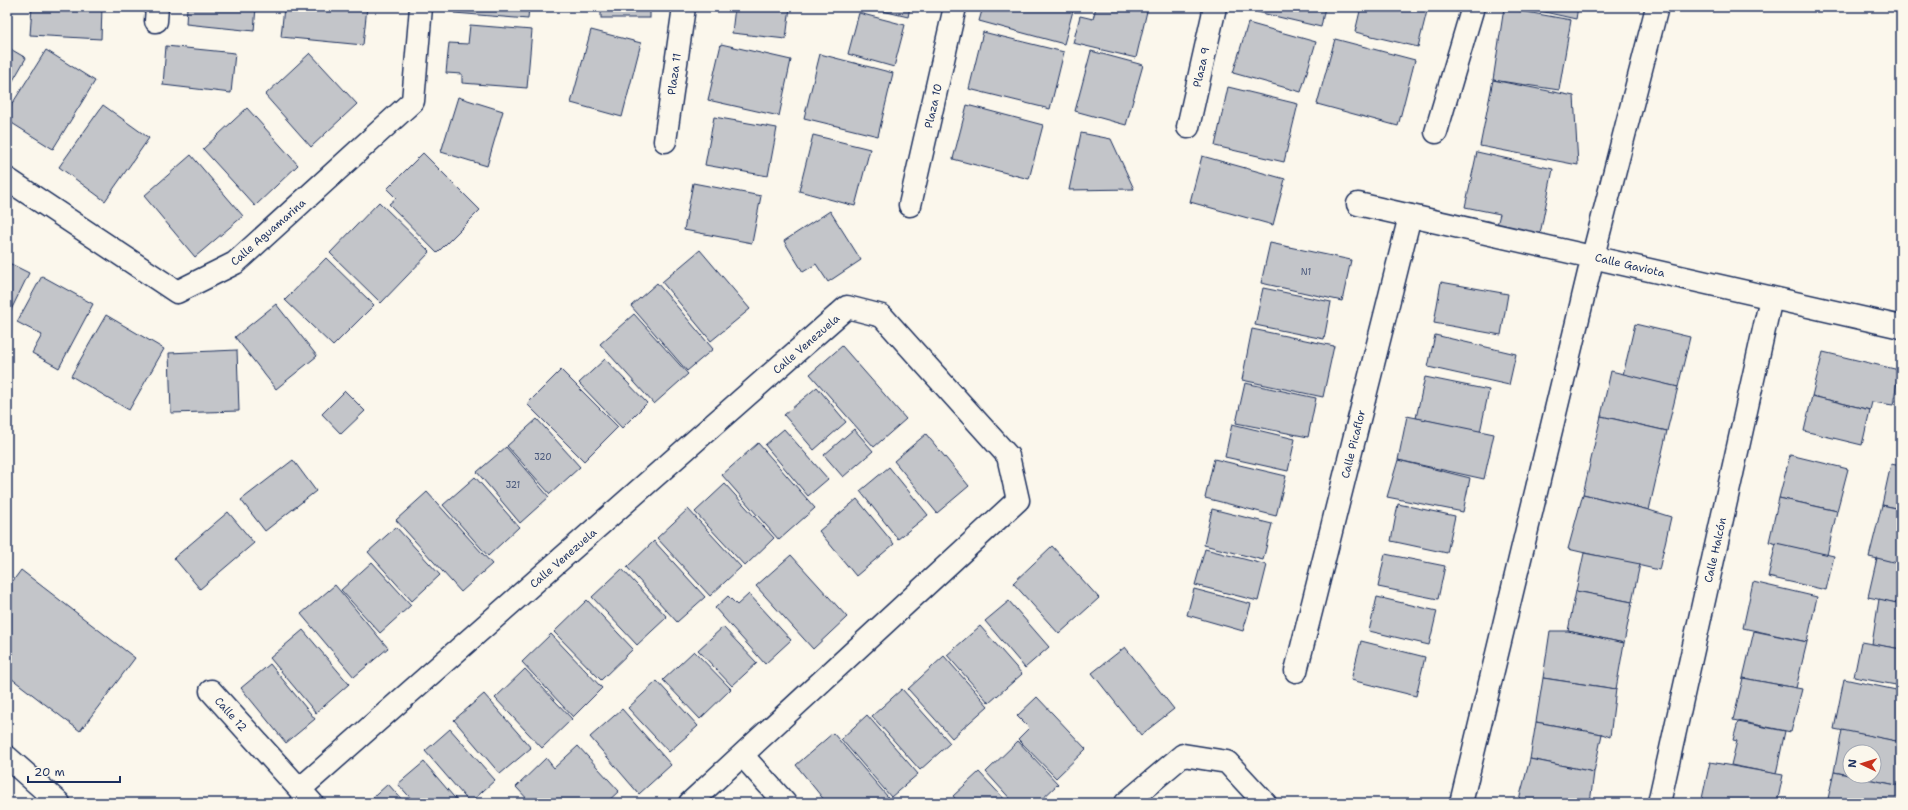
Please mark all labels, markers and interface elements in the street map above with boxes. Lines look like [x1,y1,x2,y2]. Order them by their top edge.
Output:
street label: Plaza 9 [1190,45,1213,89]
street label: Plaza 11 [664,52,685,96]
street label: Plaza 10 [921,82,946,130]
street label: Calle Aguamarina [228,195,309,269]
street label: Calle Gaviota [1593,250,1667,281]
house number: N1 [1301,266,1311,278]
street label: Calle Venezuela [770,311,843,378]
street label: Calle Picaflor [1338,408,1369,480]
house number: J20 [534,451,552,463]
house number: J21 [506,479,520,491]
street label: Calle Halcón [1701,516,1730,584]
street label: Calle Venezuela [527,525,600,592]
street label: Calle 12 [211,694,250,735]
north arrow [1842,744,1882,784]
scale bar [28,758,120,784]
text: N [1845,758,1860,768]
text: 20 m [34,764,65,780]

